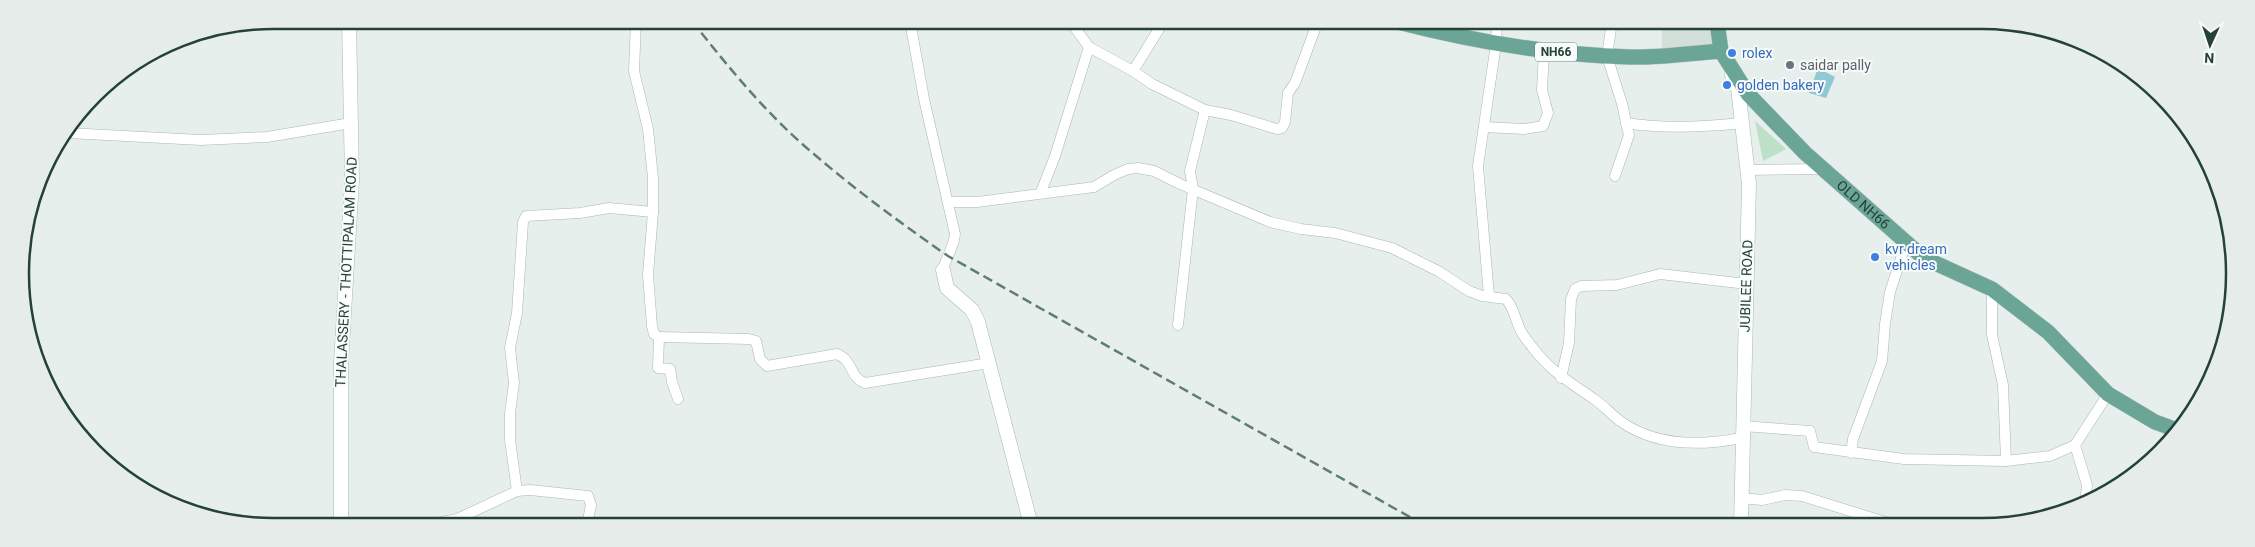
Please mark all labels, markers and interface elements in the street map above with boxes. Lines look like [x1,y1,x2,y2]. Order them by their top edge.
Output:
north arrow [2185,20,2235,70]
road number: NH66 [1535,42,1577,62]
place label: rolex [1742,45,1772,61]
marker: rolex [1726,47,1738,59]
text: N [2204,50,2215,66]
place label: saidar pally [1800,57,1871,73]
marker: saidar pally [1784,59,1796,71]
place label: golden bakery [1737,77,1825,93]
marker: golden bakery [1721,79,1733,91]
street label: THALASSERY - THOTTIPALAM ROAD [332,156,360,388]
street label: OLD NH66 [1834,177,1893,232]
street label: JUBILEE ROAD [1736,239,1756,333]
place label: kvr dream vehicles [1885,241,1947,273]
marker: kvr dream vehicles [1869,251,1881,263]

